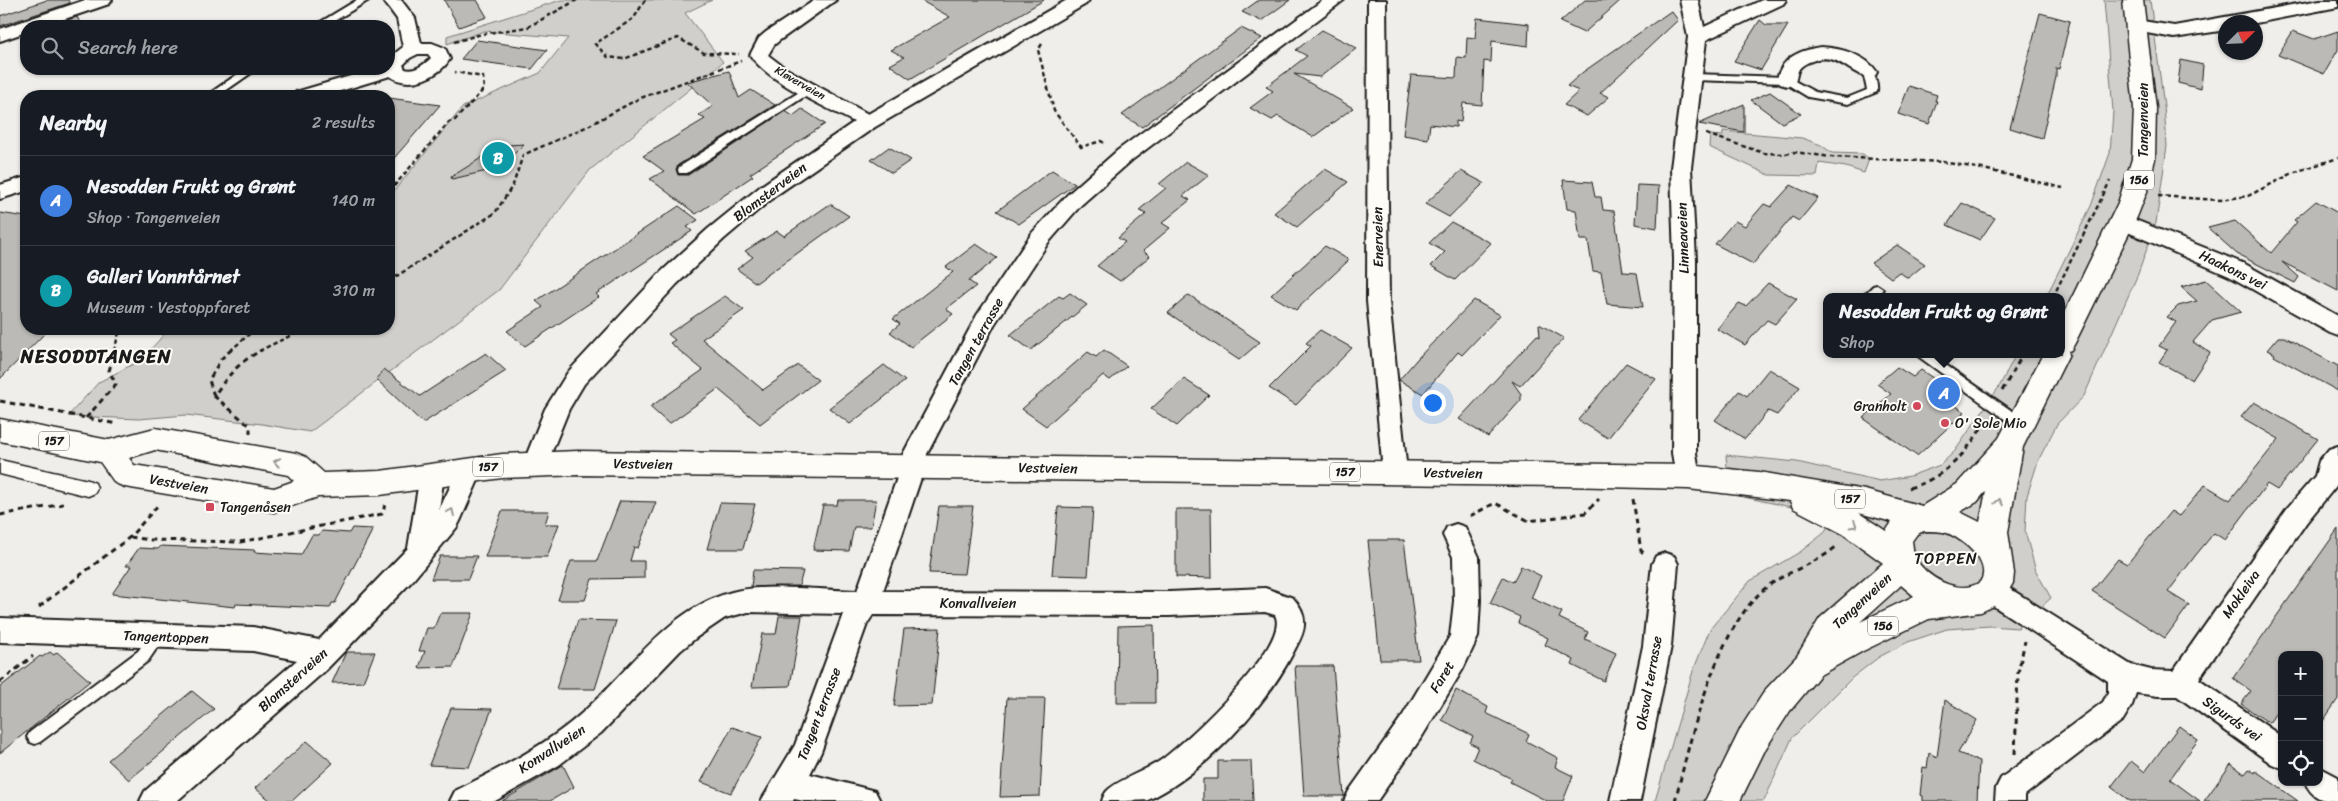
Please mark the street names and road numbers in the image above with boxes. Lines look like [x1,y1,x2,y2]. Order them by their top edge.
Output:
street label: Kløverveien [771,61,829,105]
street label: Tangenveien [2131,82,2156,157]
street label: Blomsterveien [728,155,813,228]
road number: 156 [2124,170,2154,190]
street label: Linneaveien [1669,201,1697,274]
street label: Enerveien [1365,206,1391,268]
street label: Haakons vei [2195,243,2272,298]
street label: Tangen terrasse [941,293,1011,391]
road number: 157 [39,432,69,451]
street label: Vestveien [613,451,673,477]
street label: Vestveien [1018,455,1078,481]
road number: 157 [473,458,503,477]
street label: Vestveien [1423,460,1483,486]
road number: 157 [1330,462,1360,482]
street label: Vestveien [148,467,211,502]
road number: 157 [1835,489,1865,508]
street label: Mokleiva [2215,564,2267,624]
street label: Tangenveien [1826,566,1898,636]
street label: Konvallveien [940,591,1017,616]
road number: 156 [1868,616,1898,636]
street label: Tangentoppen [123,623,210,651]
street label: Oksval terrasse [1628,634,1670,732]
street label: Blomsterveien [252,641,334,719]
street label: Faret [1423,656,1461,698]
street label: Tangen terrasse [790,664,848,764]
street label: Sigurds vei [2197,689,2268,749]
street label: Konvallveien [513,717,591,780]

